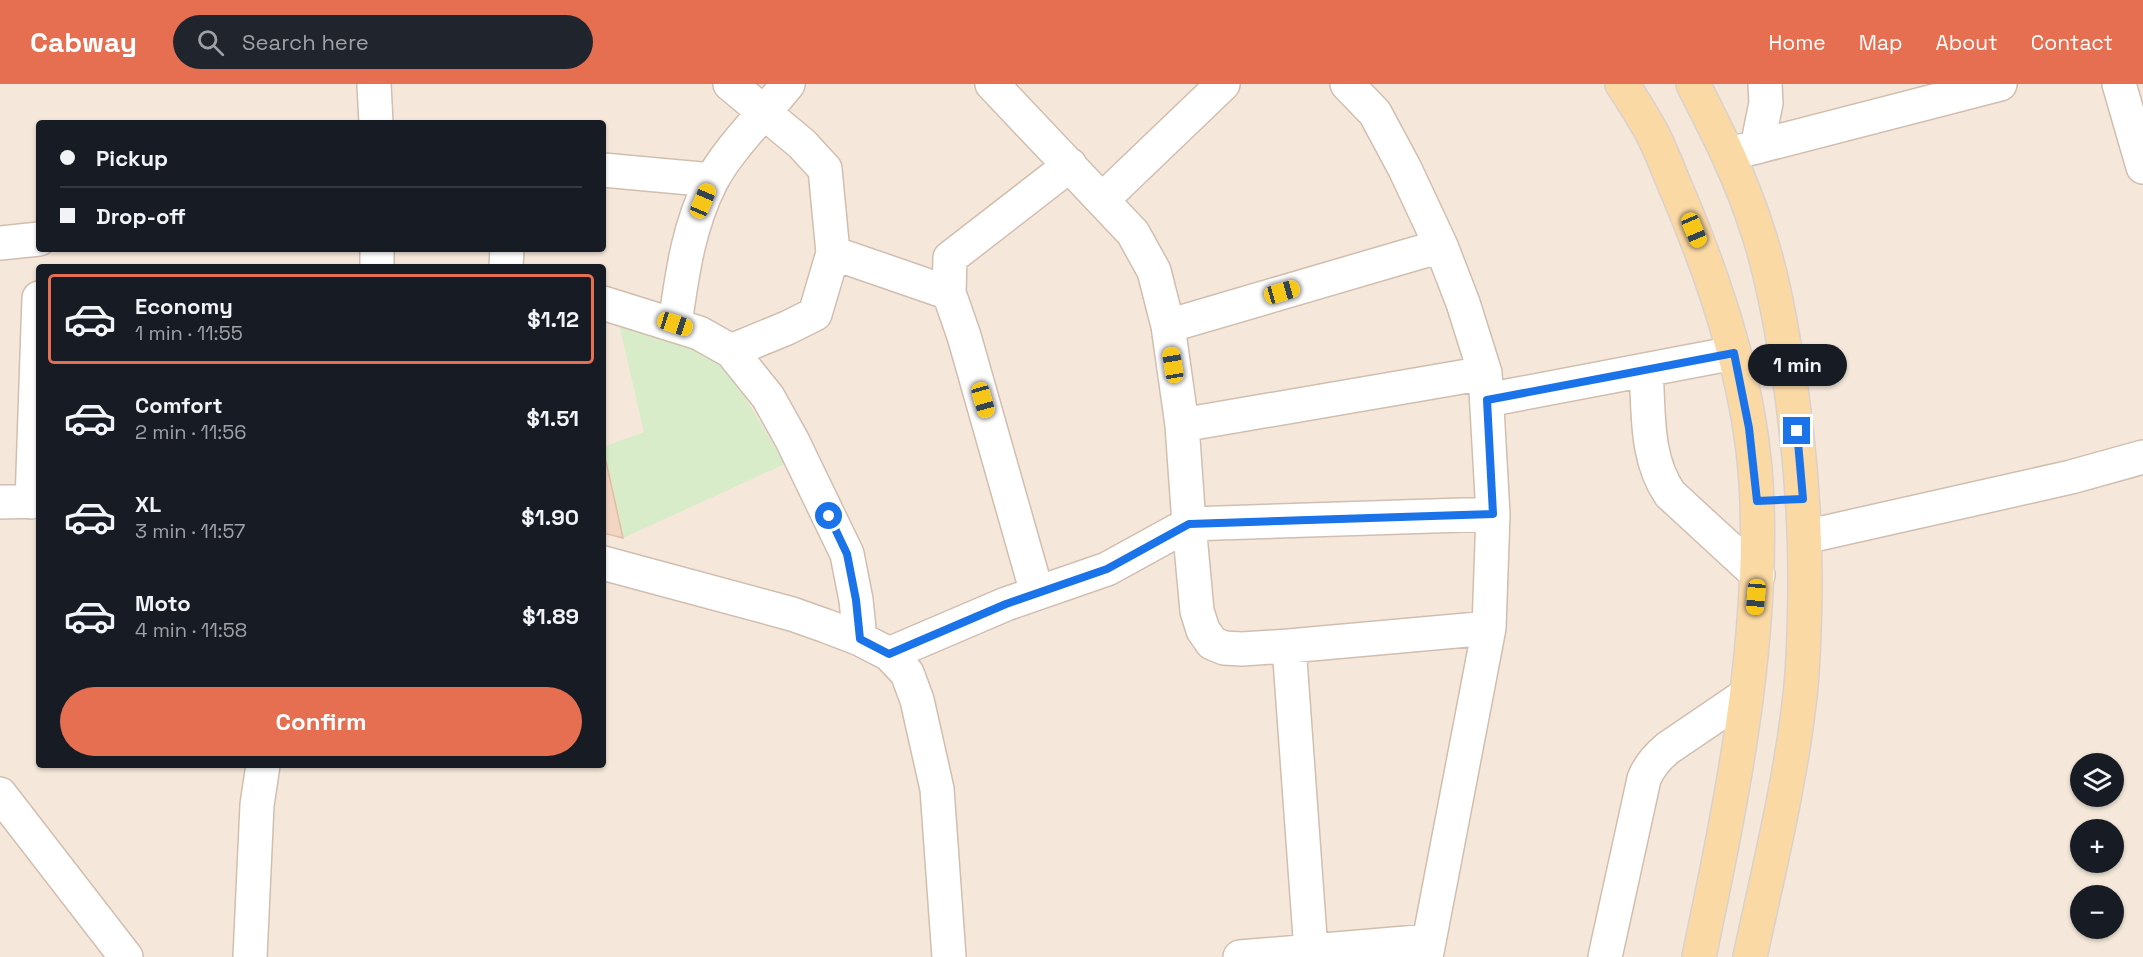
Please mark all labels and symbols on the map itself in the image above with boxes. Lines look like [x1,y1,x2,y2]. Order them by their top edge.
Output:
car [688,181,718,221]
car [1679,210,1709,250]
car [1262,278,1302,306]
car [655,310,695,338]
callout: 1 min [1748,344,1846,386]
car [1161,346,1185,384]
car [969,380,997,420]
route end [1783,417,1810,444]
route start [815,502,842,529]
car [1745,578,1767,616]

